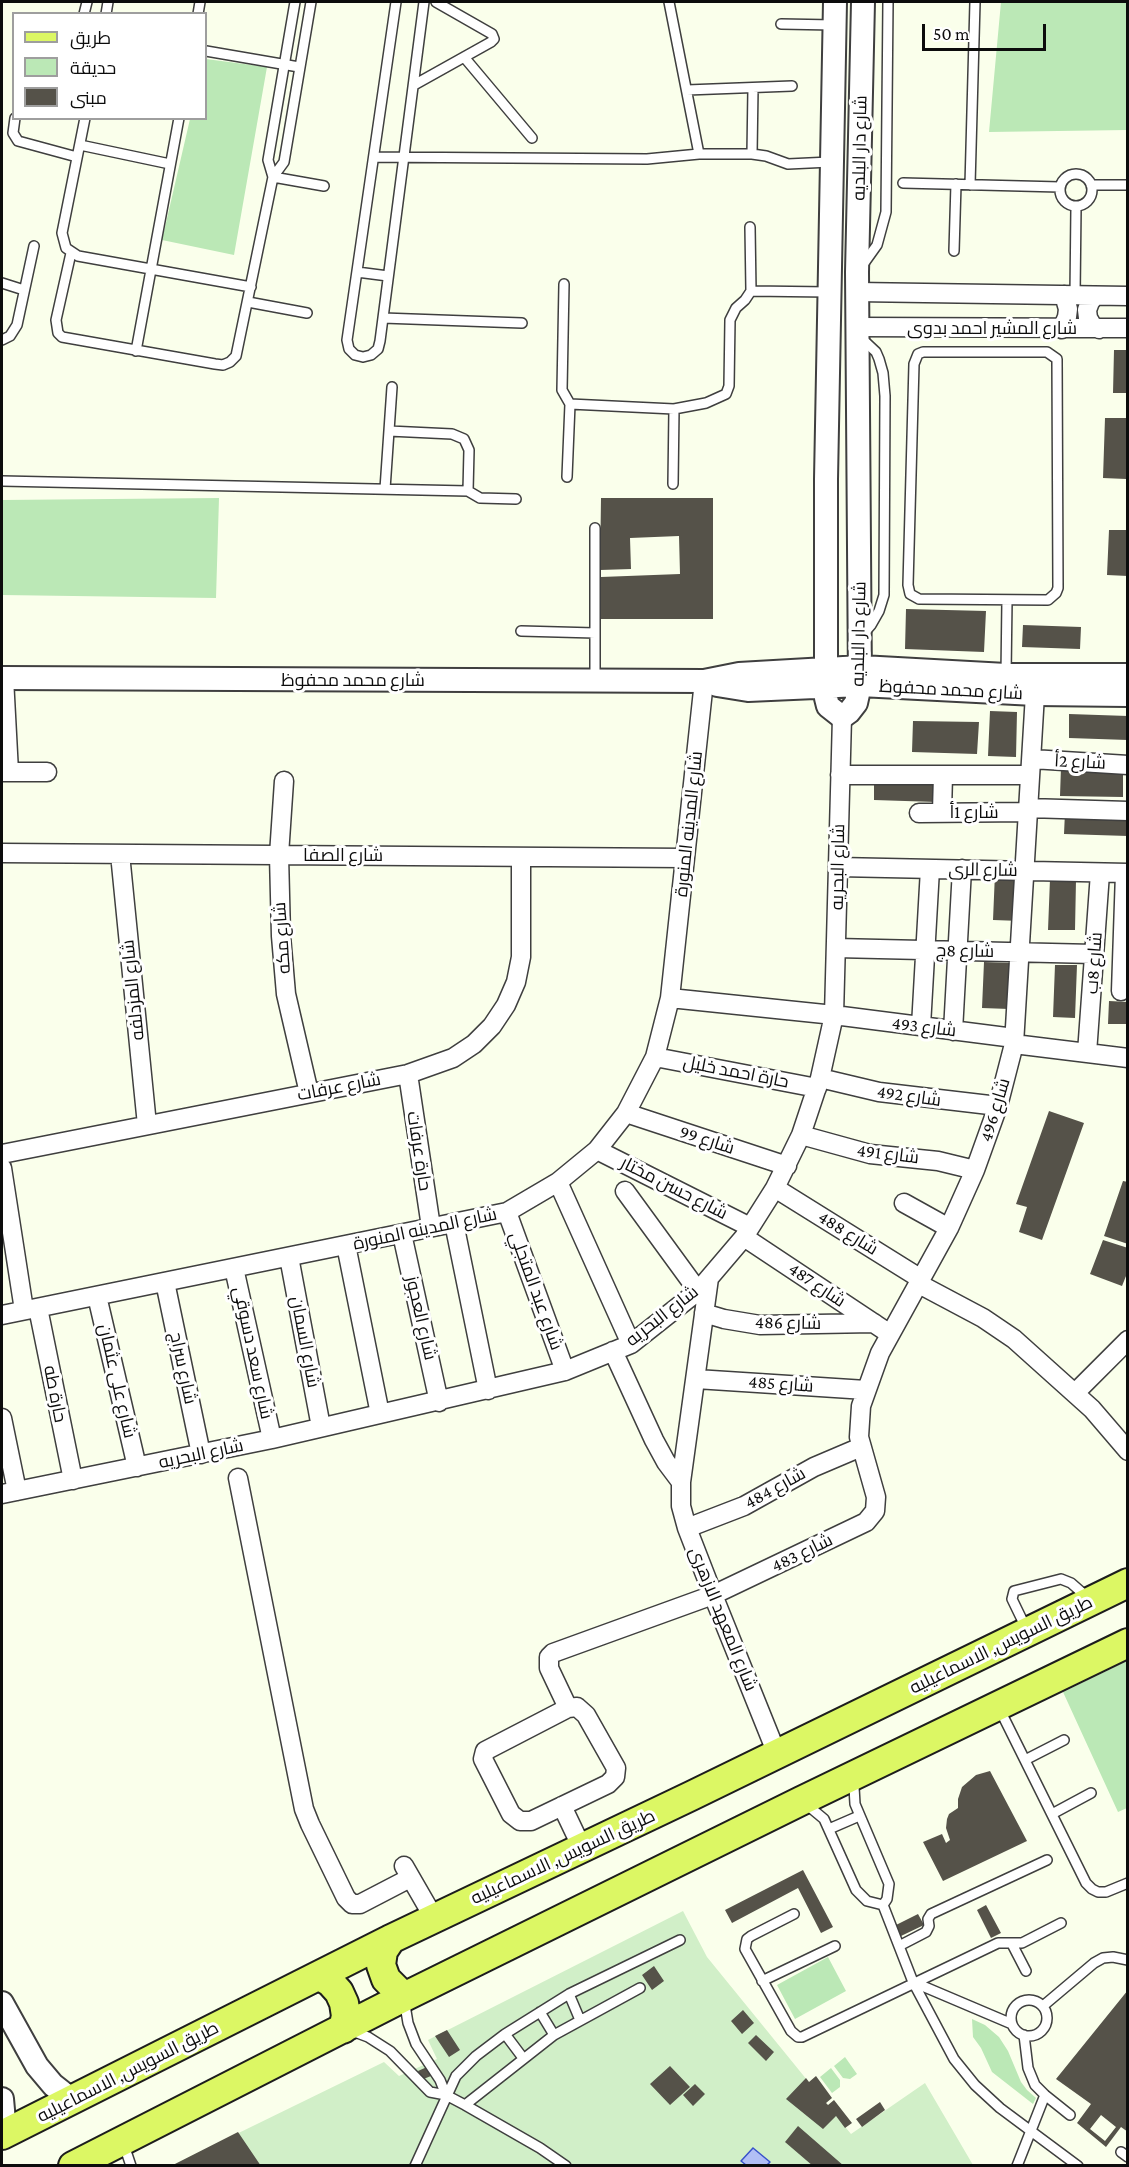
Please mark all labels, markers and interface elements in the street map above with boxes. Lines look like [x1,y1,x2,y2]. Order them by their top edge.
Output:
legend [12,12,207,120]
scale bar [925,12,1050,50]
text: 50 m [933,24,970,44]
text: طريق [70,28,111,48]
text: حديقة [70,58,116,78]
text: مبنى [70,88,107,108]
street label: شارع دار البلديه [848,95,872,201]
street label: شارع المشير احمد بدوى [907,317,1077,339]
street label: شارع دار البلديه [847,581,871,687]
street label: شارع محمد محفوظ [281,669,425,691]
street label: شارع محمد محفوظ [879,675,1023,705]
street label: شارع المدينه المنورة [671,750,707,898]
street label: شارع 2أ [1054,750,1106,774]
street label: شارع 1أ [949,801,999,823]
street label: شارع البحريه [826,824,850,910]
street label: شارع الصفا [303,844,383,866]
street label: شارع الرى [948,859,1018,881]
street label: شارع مكه [269,901,295,975]
street label: شارع 8ب [1081,931,1107,995]
street label: شارع المزدلفه [117,939,149,1041]
street label: شارع 8ج [936,940,994,962]
street label: شارع 493 [891,1012,957,1042]
street label: حارة احمد خليل [681,1051,791,1093]
street label: شارع عرفات [295,1068,383,1106]
street label: شارع 496 [975,1076,1015,1144]
street label: شارع 492 [875,1081,943,1111]
street label: حارة عرفات [402,1110,436,1192]
street label: شارع 99 [677,1121,737,1159]
street label: شارع 491 [856,1139,920,1169]
street label: شارع حسن مختار [617,1152,731,1224]
street label: شارع المدينه المنورة [351,1203,499,1255]
street label: شارع 488 [814,1206,882,1260]
street label: شارع عبد المتجلي [505,1229,567,1353]
street label: شارع 487 [784,1258,850,1312]
street label: شارع العجوز [401,1274,441,1362]
street label: شارع البحريه [621,1281,703,1351]
street label: شارع سعد دسوقي [228,1285,278,1421]
street label: شارع السمان [286,1294,324,1390]
street label: شارع 486 [755,1312,821,1334]
street label: شارع على عثمان [93,1322,141,1440]
street label: شارع سراج [165,1330,201,1406]
street label: حارة طه [39,1364,71,1424]
street label: شارع 485 [748,1371,814,1397]
street label: شارع البحريه [157,1434,245,1474]
street label: شارع 484 [741,1462,809,1514]
street label: شارع 483 [768,1529,836,1577]
street label: شارع المعهد الازهرى [684,1544,762,1694]
street label: طريق السويس, الاسماعيليه [906,1591,1096,1699]
street label: طريق السويس, الاسماعيليه [467,1805,659,1909]
street label: طريق السويس, الاسماعيليه [34,2017,222,2127]

